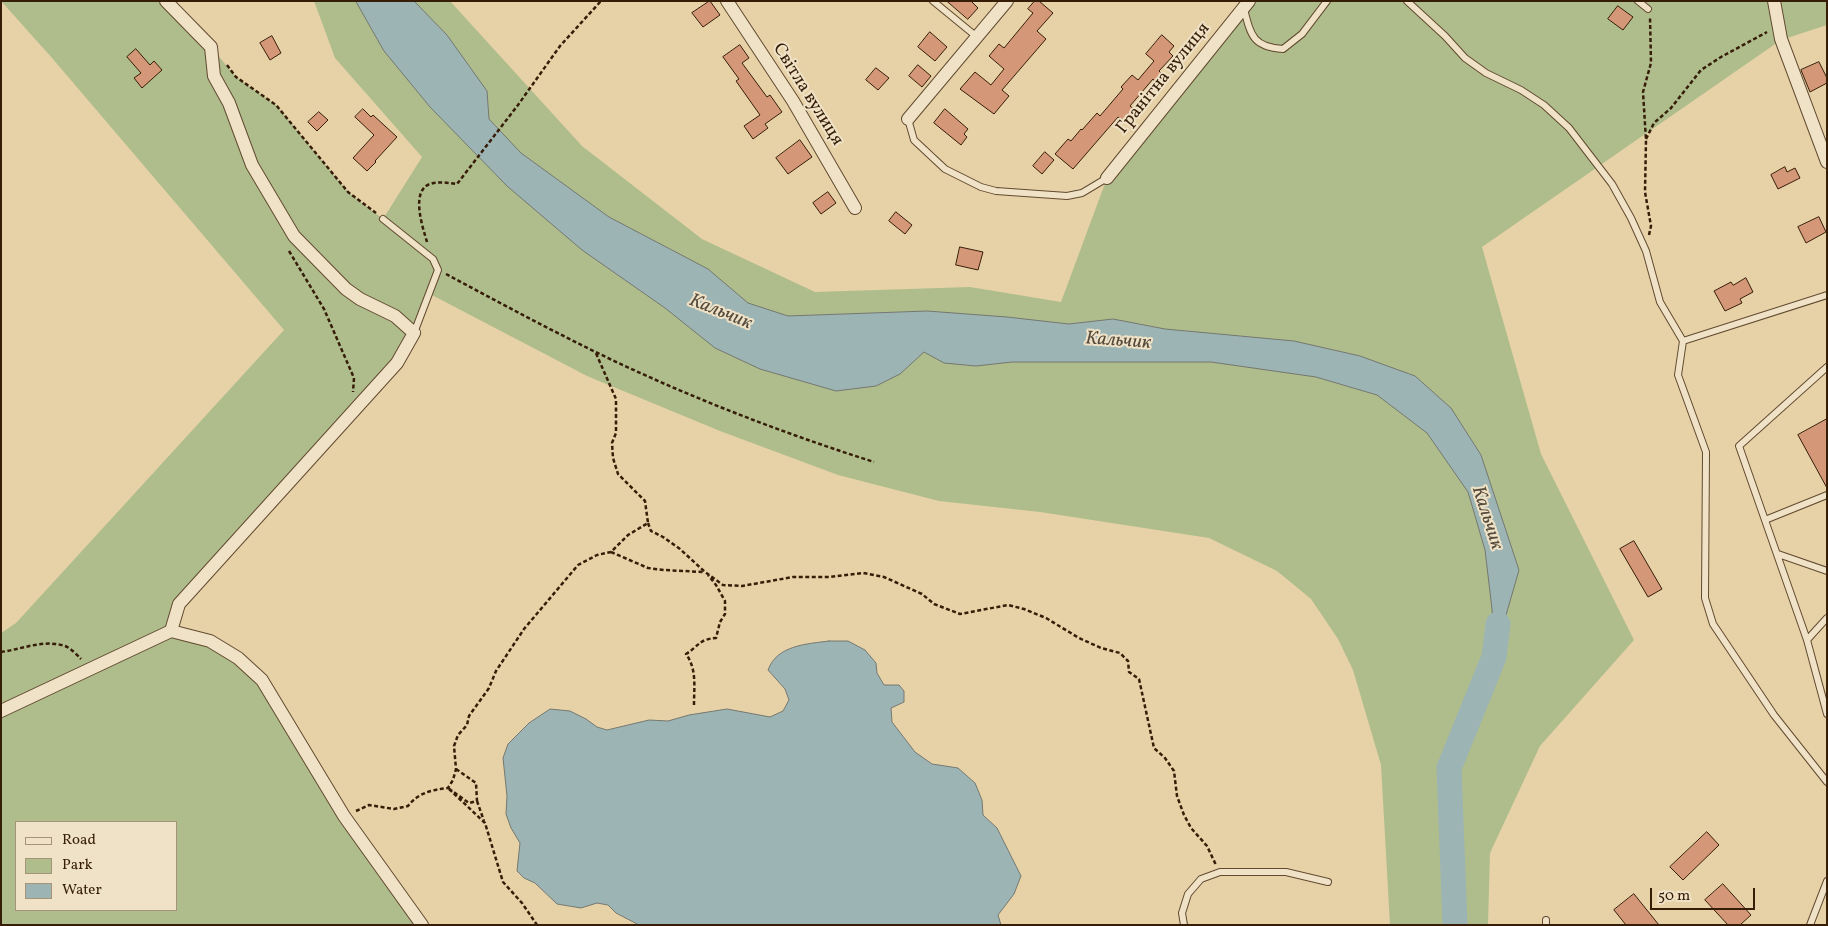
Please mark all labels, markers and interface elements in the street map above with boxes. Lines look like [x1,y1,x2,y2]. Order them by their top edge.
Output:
street label: Гранітна вулиця [1113,19,1215,139]
street label: Світла вулиця [767,40,847,150]
water label: Кальчик [685,290,755,336]
water label: Кальчик [1085,328,1151,356]
water label: Кальчик [1465,483,1507,553]
legend [15,821,178,911]
text: Road [62,830,96,851]
text: Park [62,855,93,876]
scale bar [1653,878,1758,910]
text: Water [62,880,102,901]
text: 50 m [1658,886,1690,907]

